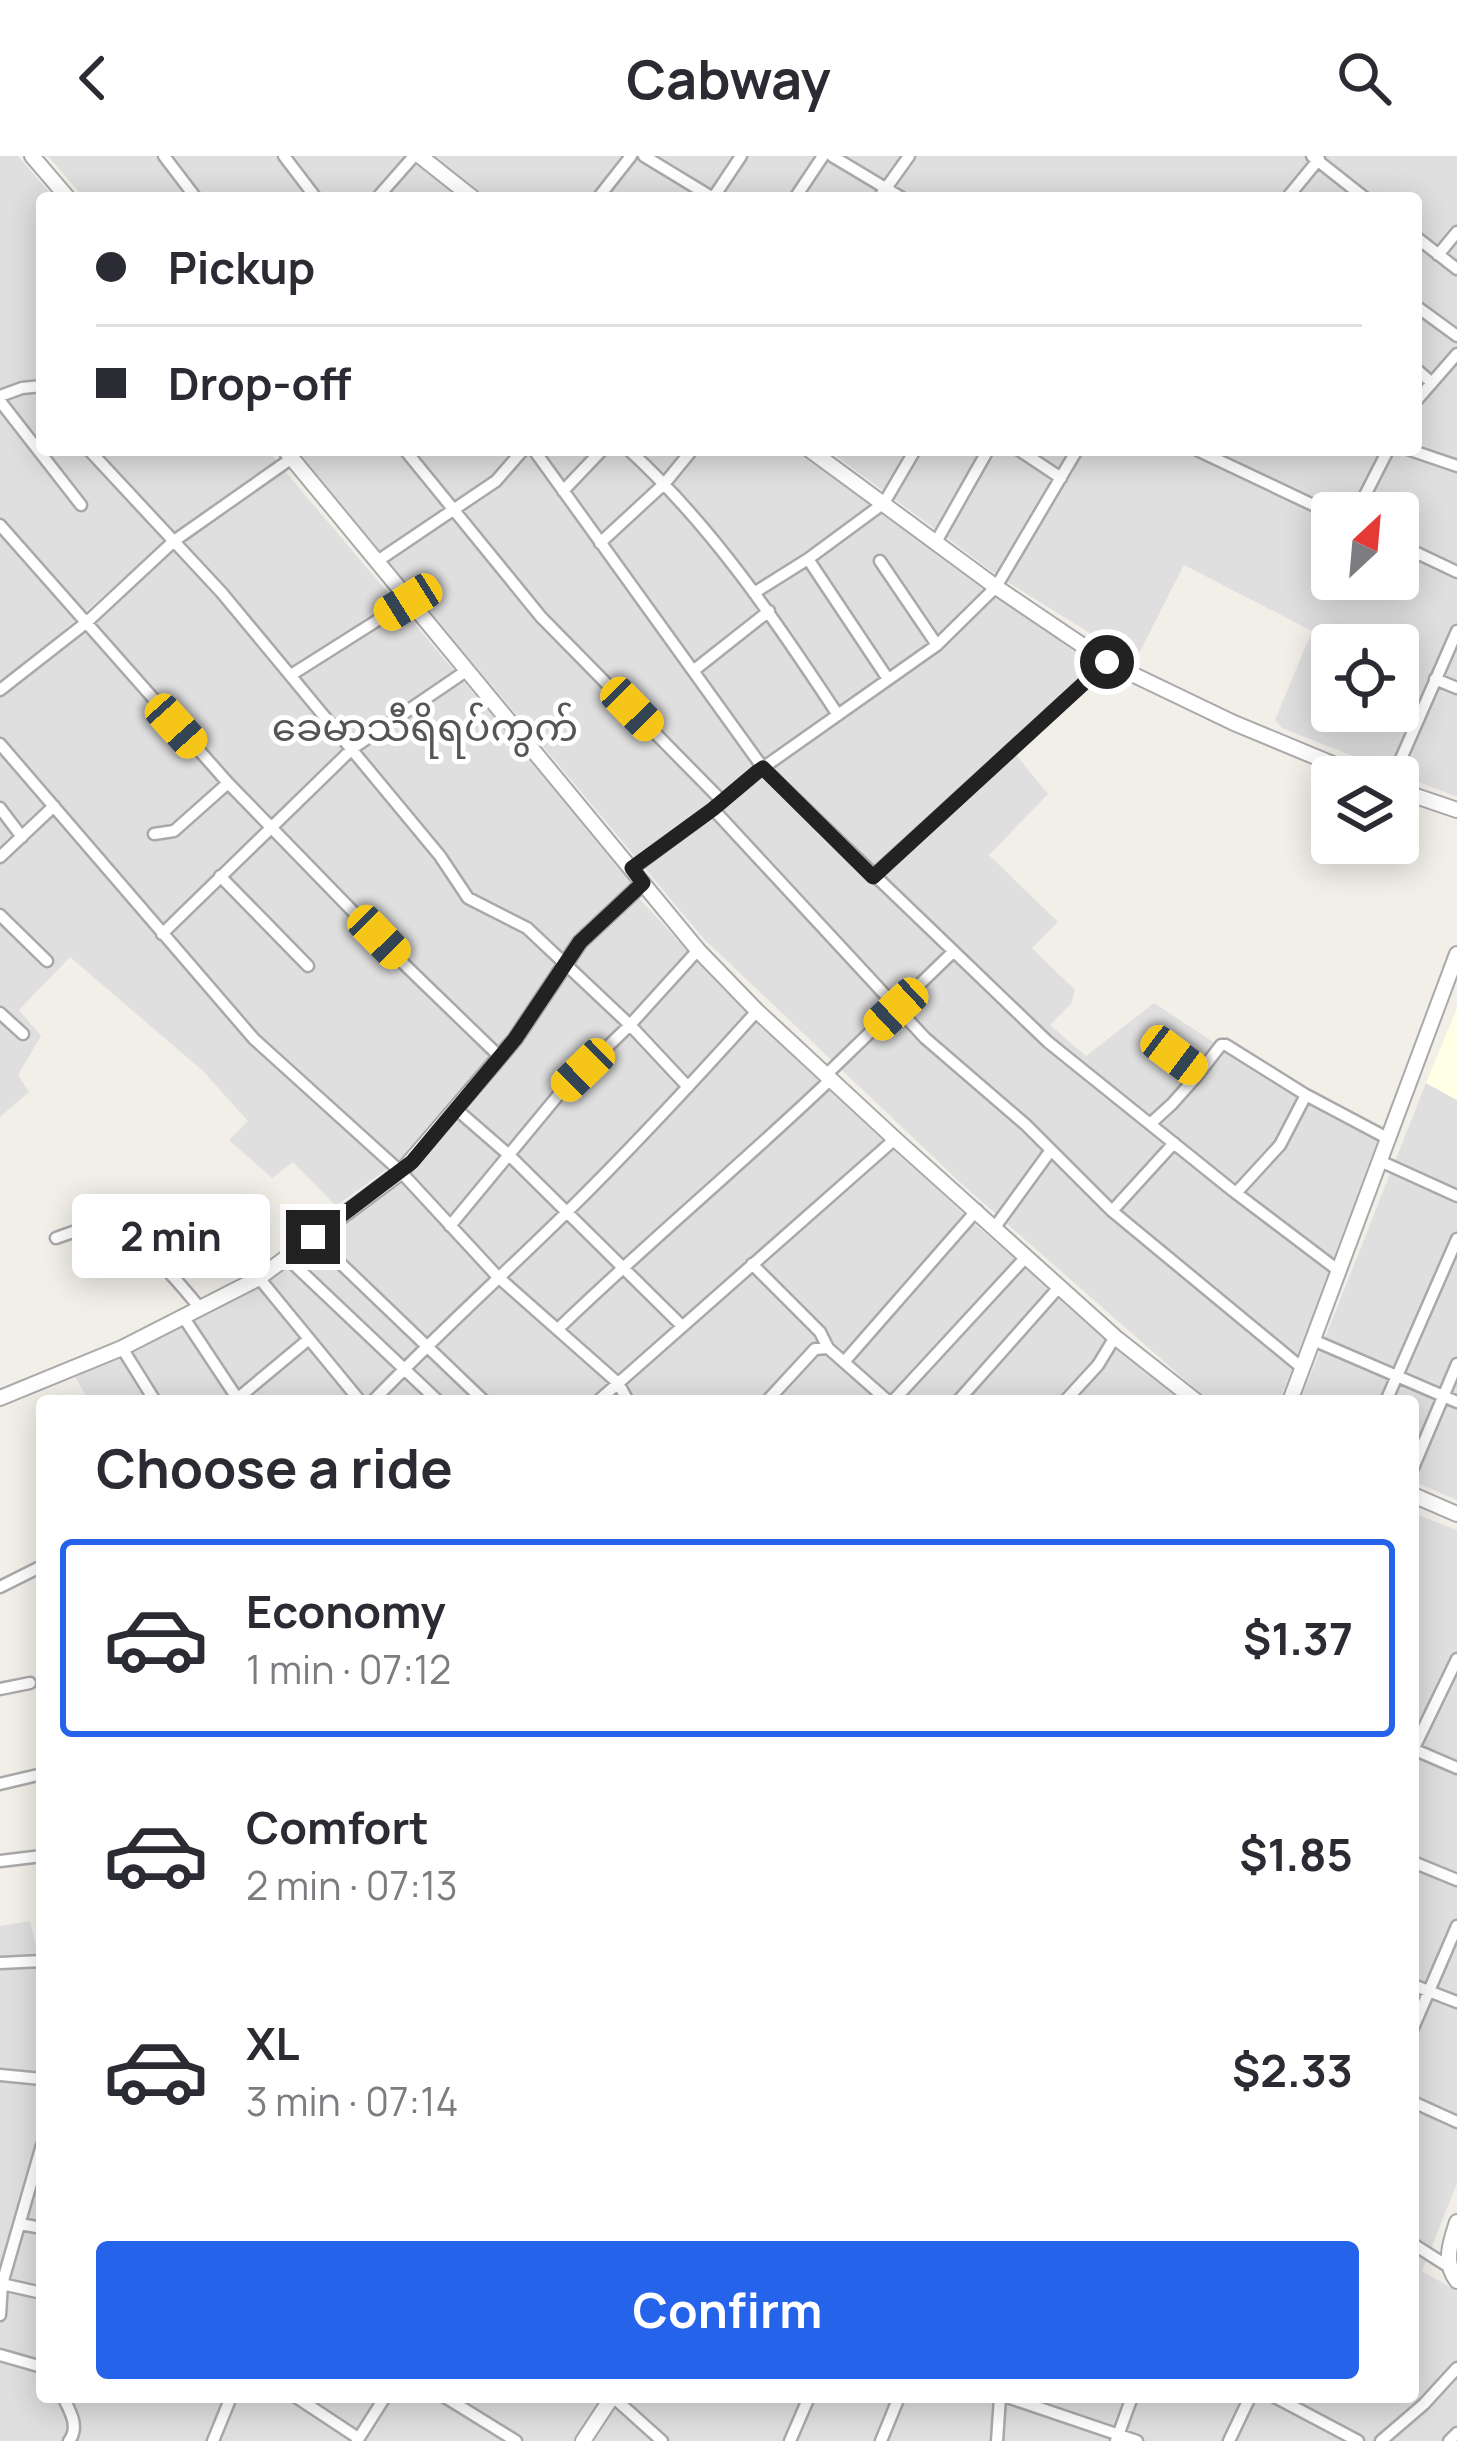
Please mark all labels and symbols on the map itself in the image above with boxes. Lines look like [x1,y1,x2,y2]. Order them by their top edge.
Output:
north arrow [1311,492,1419,600]
car [368,568,448,636]
route start [1080,635,1134,689]
car [594,671,670,747]
car [139,687,213,765]
district label: ခေမာသီရိရပ်ကွက် [272,699,578,759]
car [341,899,417,975]
car [857,971,935,1047]
car [1134,1019,1214,1091]
car [545,1032,621,1108]
callout: 2 min [73,1195,271,1279]
route end [286,1210,340,1264]

